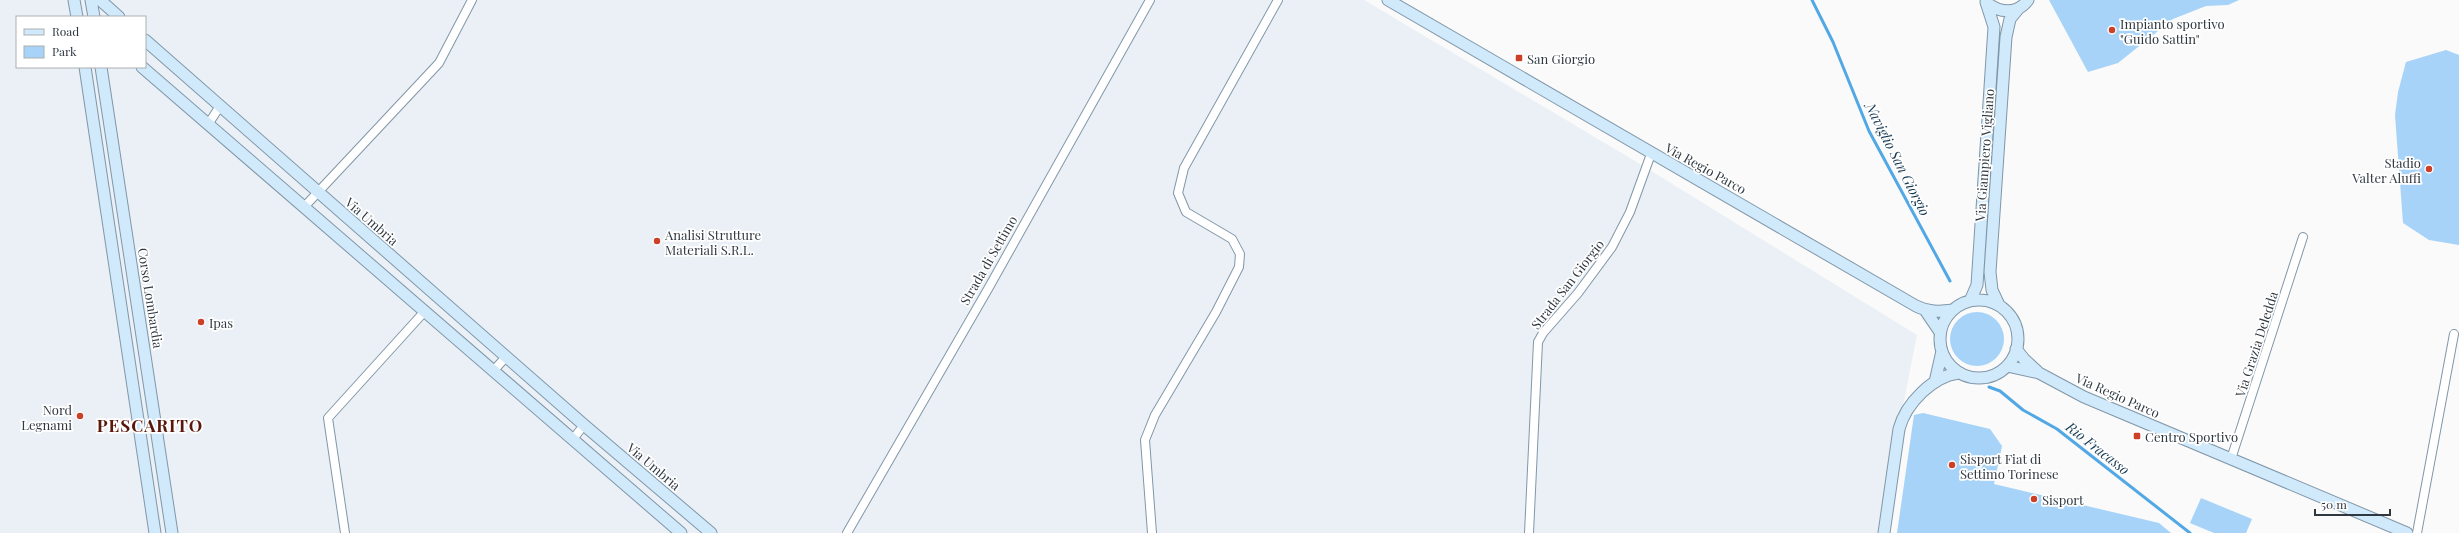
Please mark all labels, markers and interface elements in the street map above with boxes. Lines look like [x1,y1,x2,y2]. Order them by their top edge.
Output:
place label: Impianto sportivo "Guido Sattin" [2120,15,2225,47]
legend [16,16,146,68]
text: Road [52,23,79,39]
marker: Impianto sportivo "Guido Sattin" [2107,25,2117,35]
text: Park [52,43,77,59]
place label: San Giorgio [1527,50,1595,67]
marker: San Giorgio [1514,53,1524,63]
street label: Via Giampiero Vigliano [1971,88,1997,223]
water label: Naviglio San Giorgio [1860,97,1935,219]
street label: Via Regio Parco [1662,138,1750,197]
place label: Stadio Valter Aluffi [2351,154,2421,186]
marker: Stadio Valter Aluffi [2424,164,2434,174]
street label: Via Umbria [341,193,402,249]
street label: Strada di Settimo [956,212,1020,308]
place label: Analisi Strutture Materiali S.R.L. [664,226,762,258]
marker: Analisi Strutture Materiali S.R.L. [652,236,662,246]
street label: Strada San Giorgio [1527,236,1607,332]
street label: Corso Lombardia [135,247,167,350]
street label: Via Grazia Deledda [2231,289,2281,400]
place label: Ipas [209,314,233,331]
marker: Ipas [196,317,206,327]
street label: Via Regio Parco [2072,368,2163,421]
place label: Nord Legnami [21,401,72,433]
marker: Nord Legnami [75,411,85,421]
district label: PESCARITO [97,414,203,436]
water label: Rio Fracasso [2062,417,2134,479]
place label: Centro Sportivo [2145,428,2238,445]
marker: Centro Sportivo [2132,431,2142,441]
street label: Via Umbria [623,438,685,494]
place label: Sisport Fiat di Settimo Torinese [1960,450,2059,482]
marker: Sisport Fiat di Settimo Torinese [1947,460,1957,470]
place label: Sisport [2042,491,2084,508]
scale bar [2315,491,2390,517]
marker: Sisport [2029,494,2039,504]
text: 50 m [2321,496,2347,512]

